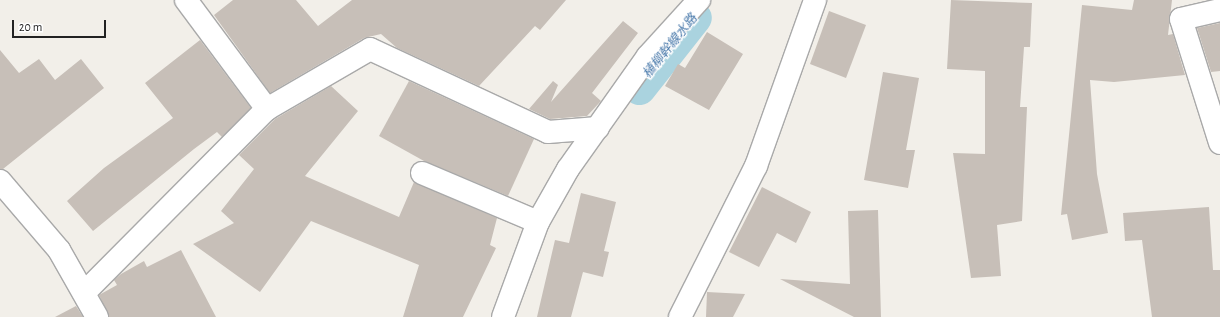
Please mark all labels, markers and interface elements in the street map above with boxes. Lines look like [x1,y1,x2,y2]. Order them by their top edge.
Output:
scale bar [14,12,108,38]
water label: 植柳幹線水路 [640,12,702,82]
text: 20 m [19,21,42,33]

